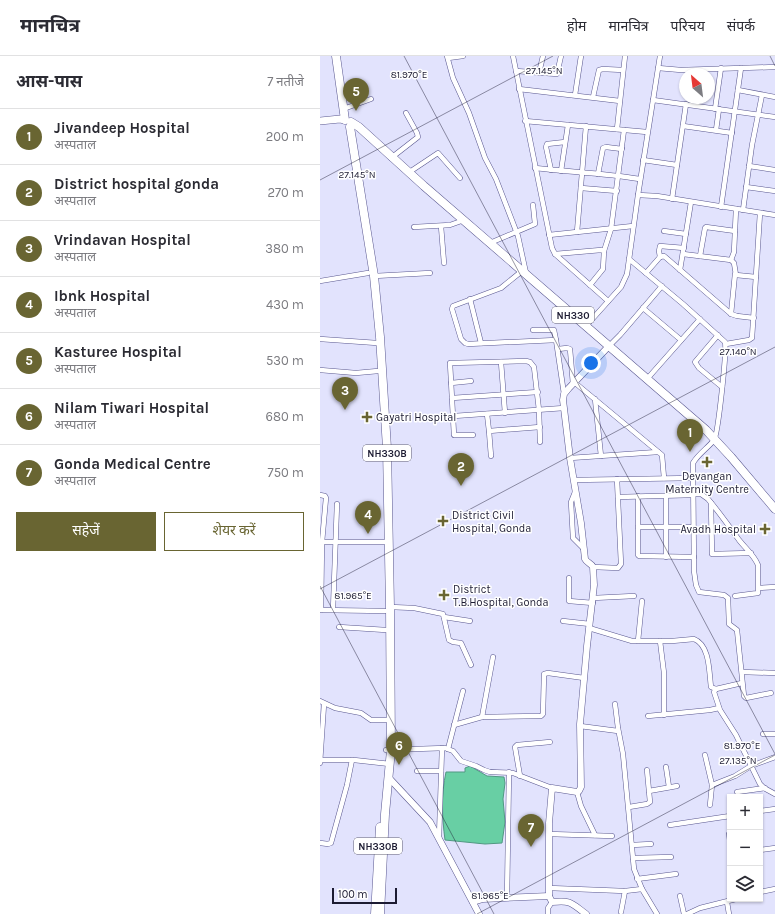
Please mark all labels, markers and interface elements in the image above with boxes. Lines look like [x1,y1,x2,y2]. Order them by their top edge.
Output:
text: मानचित्र [20,15,80,37]
text: होम [567,18,586,35]
text: मानचित्र [608,18,649,35]
text: परिचय [671,18,705,35]
text: संपर्क [727,18,755,35]
text: 27.145°N [525,65,563,77]
north arrow [679,68,715,104]
text: 81.970°E [391,69,427,81]
text: आस-पास [16,71,82,91]
text: 7 नतीजे [267,74,304,89]
pin: 5 [343,78,369,111]
text: Jivandeep Hospital [54,119,190,137]
text: 1 [27,129,31,144]
text: 200 m [266,129,304,144]
text: अस्पताल [54,137,96,152]
text: 27.145°N [338,169,376,181]
text: District hospital gonda [54,175,219,193]
text: 2 [25,185,33,200]
text: 270 m [267,185,304,200]
text: अस्पताल [54,193,96,208]
text: Vrindavan Hospital [54,231,191,249]
text: 3 [25,241,33,256]
text: 380 m [265,241,304,256]
text: अस्पताल [54,249,96,264]
text: Ibnk Hospital [54,287,150,305]
text: 4 [25,297,33,312]
text: 430 m [266,297,304,312]
text: अस्पताल [54,305,96,320]
road number: NH330 [552,307,594,323]
text: Kasturee Hospital [54,343,182,361]
text: 27.140°N [719,346,757,358]
text: 5 [25,353,33,368]
text: 530 m [266,353,304,368]
your location [581,353,601,373]
text: अस्पताल [54,361,96,376]
pin: 3 [332,377,358,410]
text: Nilam Tiwari Hospital [54,399,209,417]
text: 6 [25,409,33,424]
text: 680 m [266,409,304,424]
marker: Gayatri Hospital [361,411,373,423]
place label: Gayatri Hospital [376,411,456,424]
text: अस्पताल [54,417,96,432]
pin: 1 [677,419,703,452]
road number: NH330B [363,445,411,461]
pin: 2 [448,453,474,486]
text: Gonda Medical Centre [54,455,211,473]
marker: Devangan Maternity Centre [701,456,713,468]
text: 7 [26,465,32,480]
text: 750 m [268,465,304,480]
place label: Devangan Maternity Centre [665,470,749,496]
text: अस्पताल [54,473,96,488]
pin: 4 [355,501,381,534]
place label: District Civil Hospital, Gonda [452,509,531,535]
button: सहेजें [16,512,156,551]
button: शेयर करें [164,512,304,551]
marker: District Civil Hospital, Gonda [437,515,449,527]
place label: Avadh Hospital [680,523,756,536]
marker: Avadh Hospital [759,523,771,535]
place label: District T.B.Hospital, Gonda [453,583,549,609]
marker: District T.B.Hospital, Gonda [438,589,450,601]
text: 81.965°E [334,590,372,602]
pin: 6 [386,732,412,765]
text: 81.970°E [724,740,760,752]
text: 27.135°N [719,755,757,767]
map controls [727,794,763,902]
button: + [727,794,763,830]
pin: 7 [518,814,544,847]
button: − [727,830,763,866]
road number: NH330B [354,838,402,854]
button: layers [727,866,763,902]
scale bar [332,886,397,905]
text: 100 m [338,888,368,901]
text: 81.965°E [471,890,509,902]

